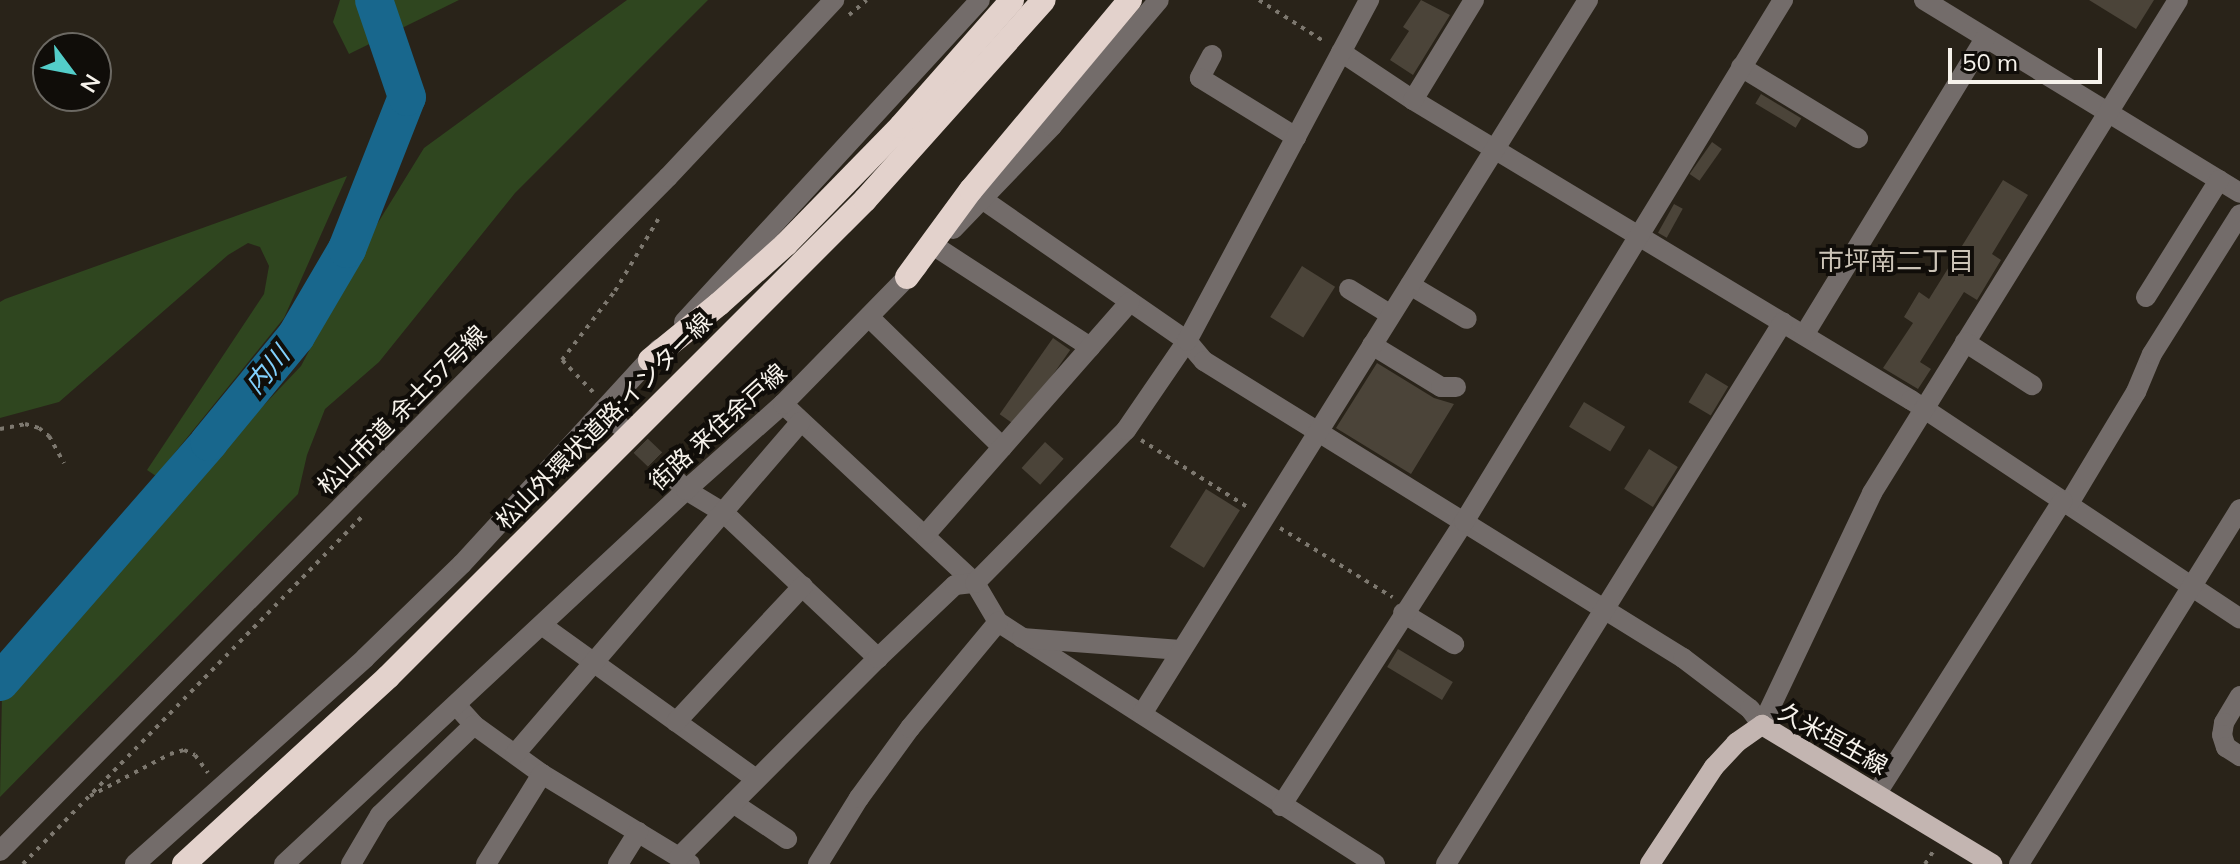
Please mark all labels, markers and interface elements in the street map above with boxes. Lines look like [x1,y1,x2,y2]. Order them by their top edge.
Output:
north arrow [32,32,112,112]
scale bar [1952,32,2106,82]
text: 50 m [1962,47,2018,77]
text: N [74,69,107,98]
district label: 市坪南二丁目 [1818,245,1974,277]
street label: 松山外環状道路;インター線 [490,307,718,535]
street label: 松山市道 余土57号線 [312,320,492,500]
water label: 内川 [238,340,296,400]
street label: 街路 来住余戸線 [644,358,792,496]
street label: 久米垣生線 [1774,697,1892,781]

